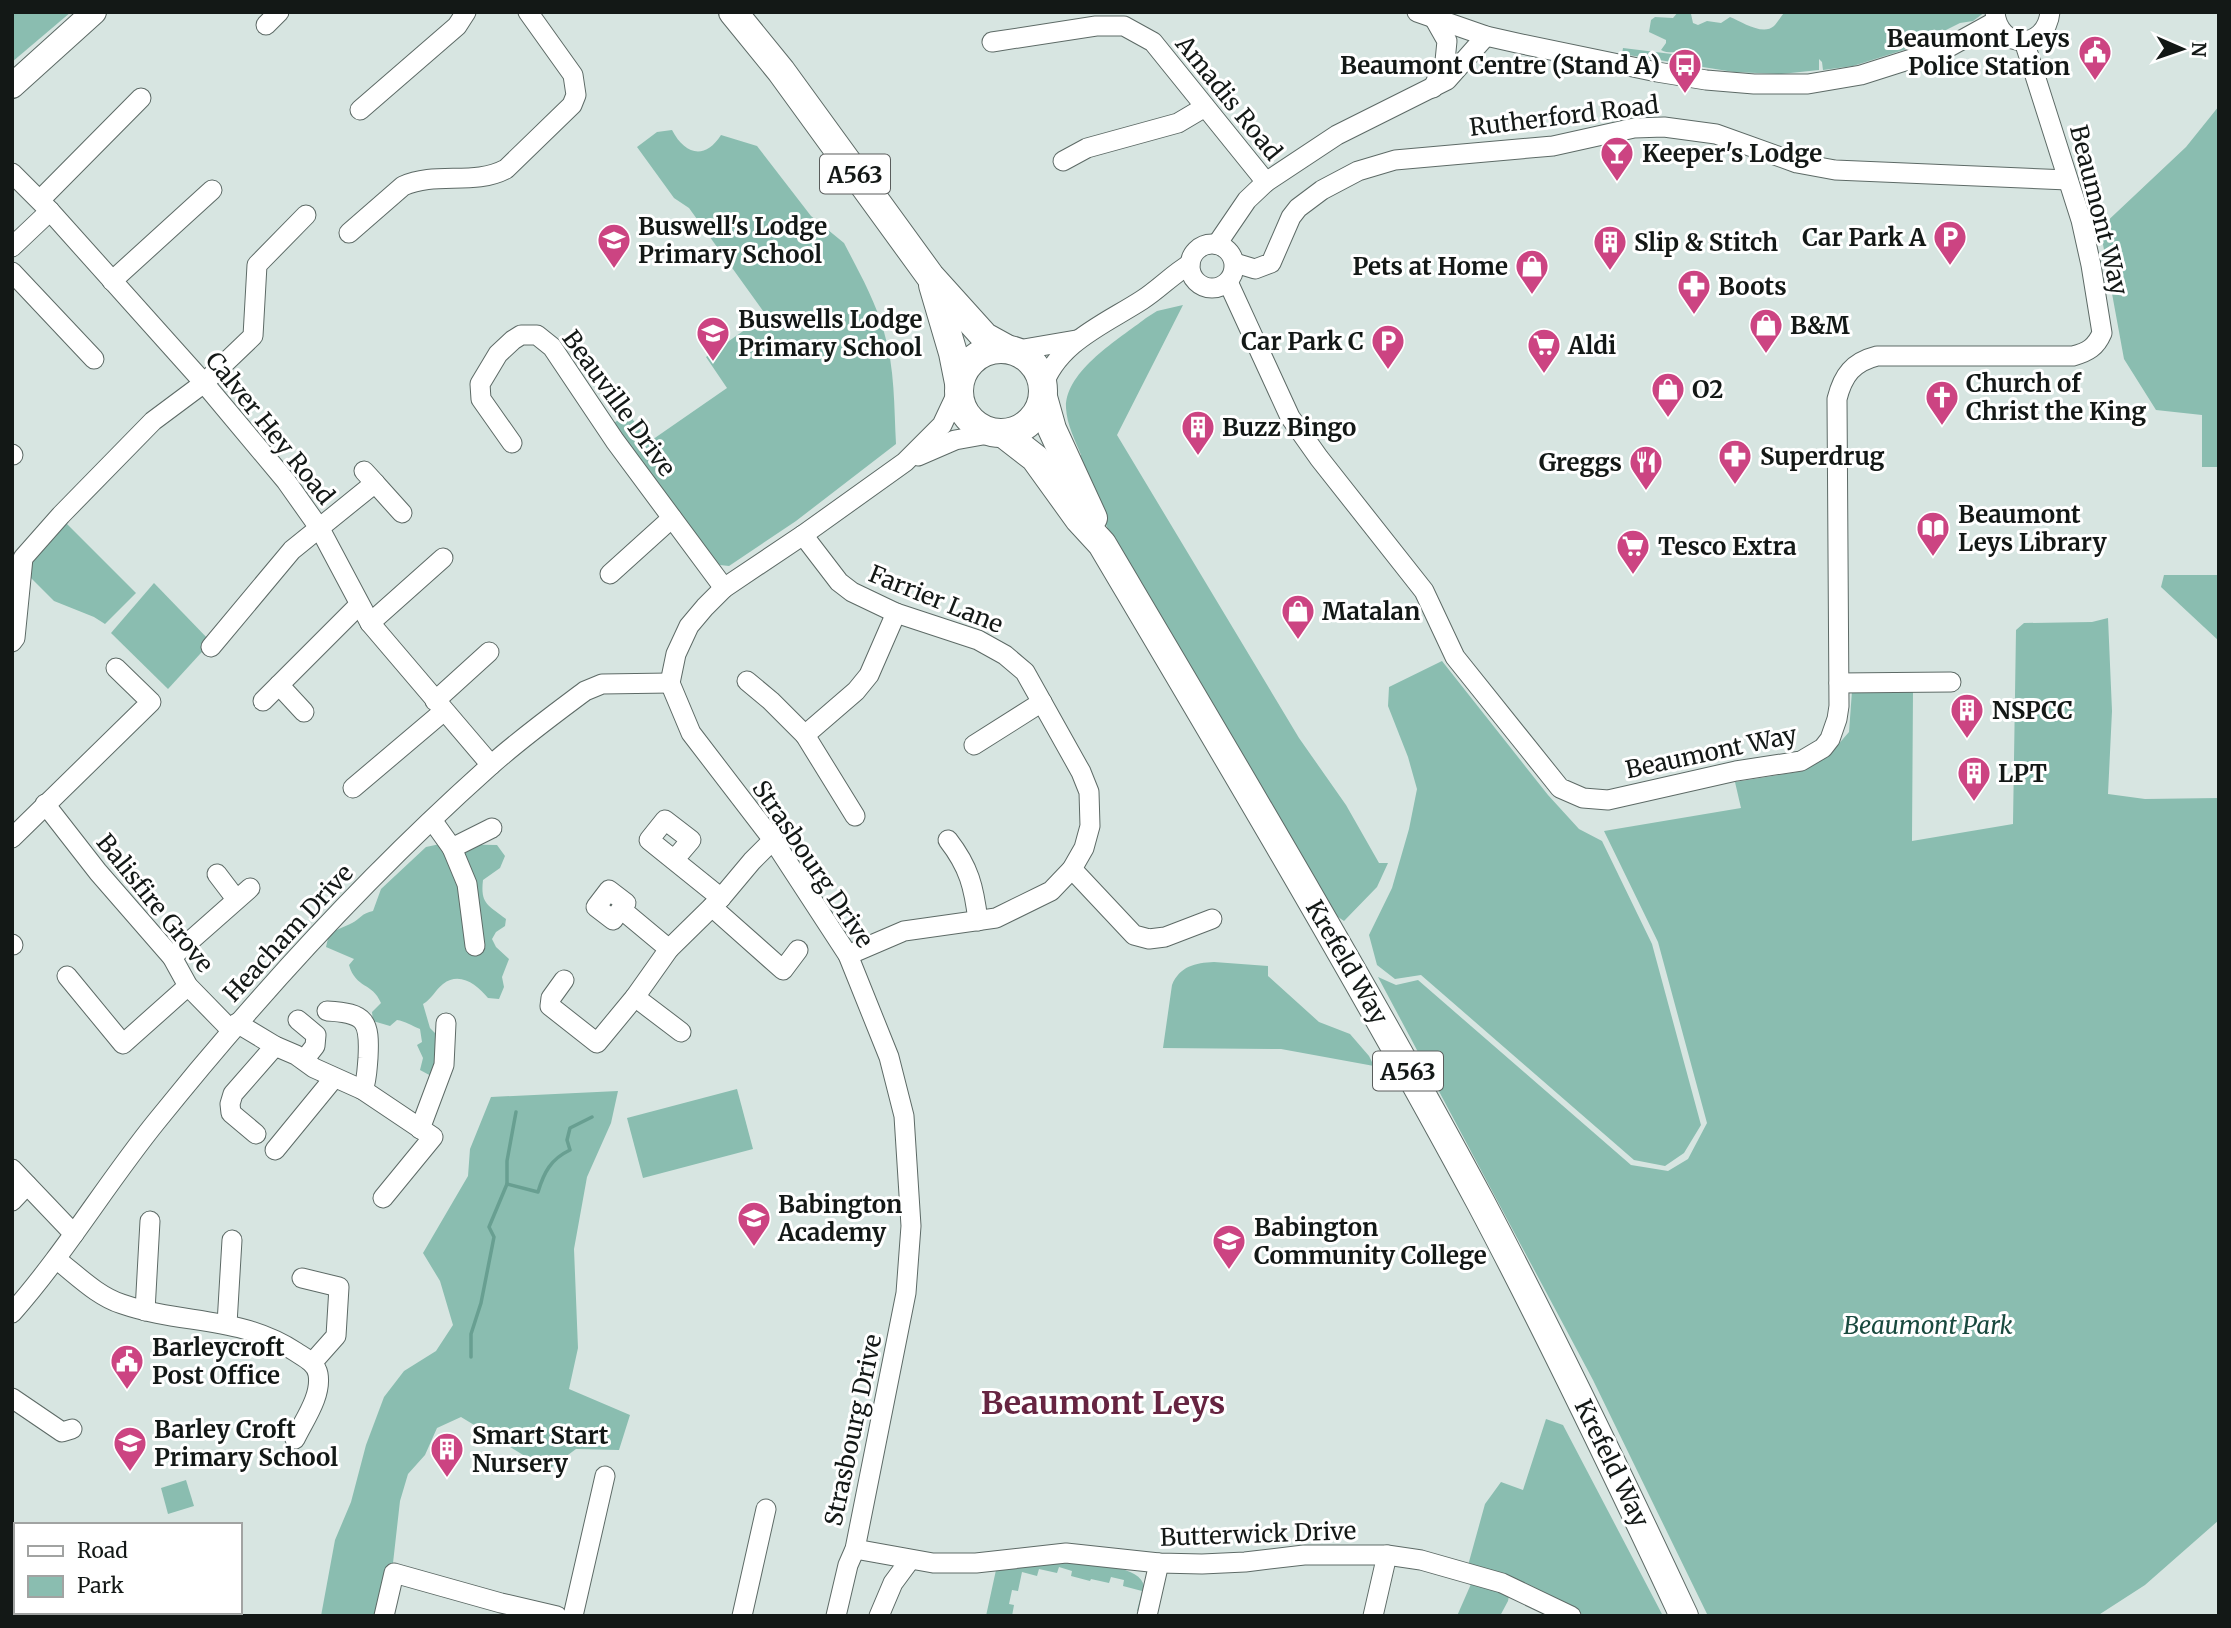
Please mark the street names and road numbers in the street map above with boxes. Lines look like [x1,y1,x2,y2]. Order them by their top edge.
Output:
street label: Amadis Road [1169,28,1289,167]
street label: Rutherford Road [1468,89,1660,143]
street label: Beaumont Way [2063,122,2135,298]
road number: A563 [820,154,890,194]
street label: Beauville Drive [556,324,682,482]
street label: Calver Hey Road [199,345,341,511]
street label: Farrier Lane [864,558,1008,640]
street label: Beaumont Way [1622,719,1800,785]
street label: Strasbourg Drive [746,774,880,954]
street label: Balisfire Grove [90,827,220,979]
street label: Heacham Drive [216,858,360,1008]
street label: Krefeld Way [1299,894,1395,1030]
road number: A563 [1373,1052,1443,1090]
street label: Strasbourg Drive [818,1331,888,1529]
street label: Krefeld Way [1568,1394,1656,1532]
street label: Butterwick Drive [1159,1515,1357,1553]

